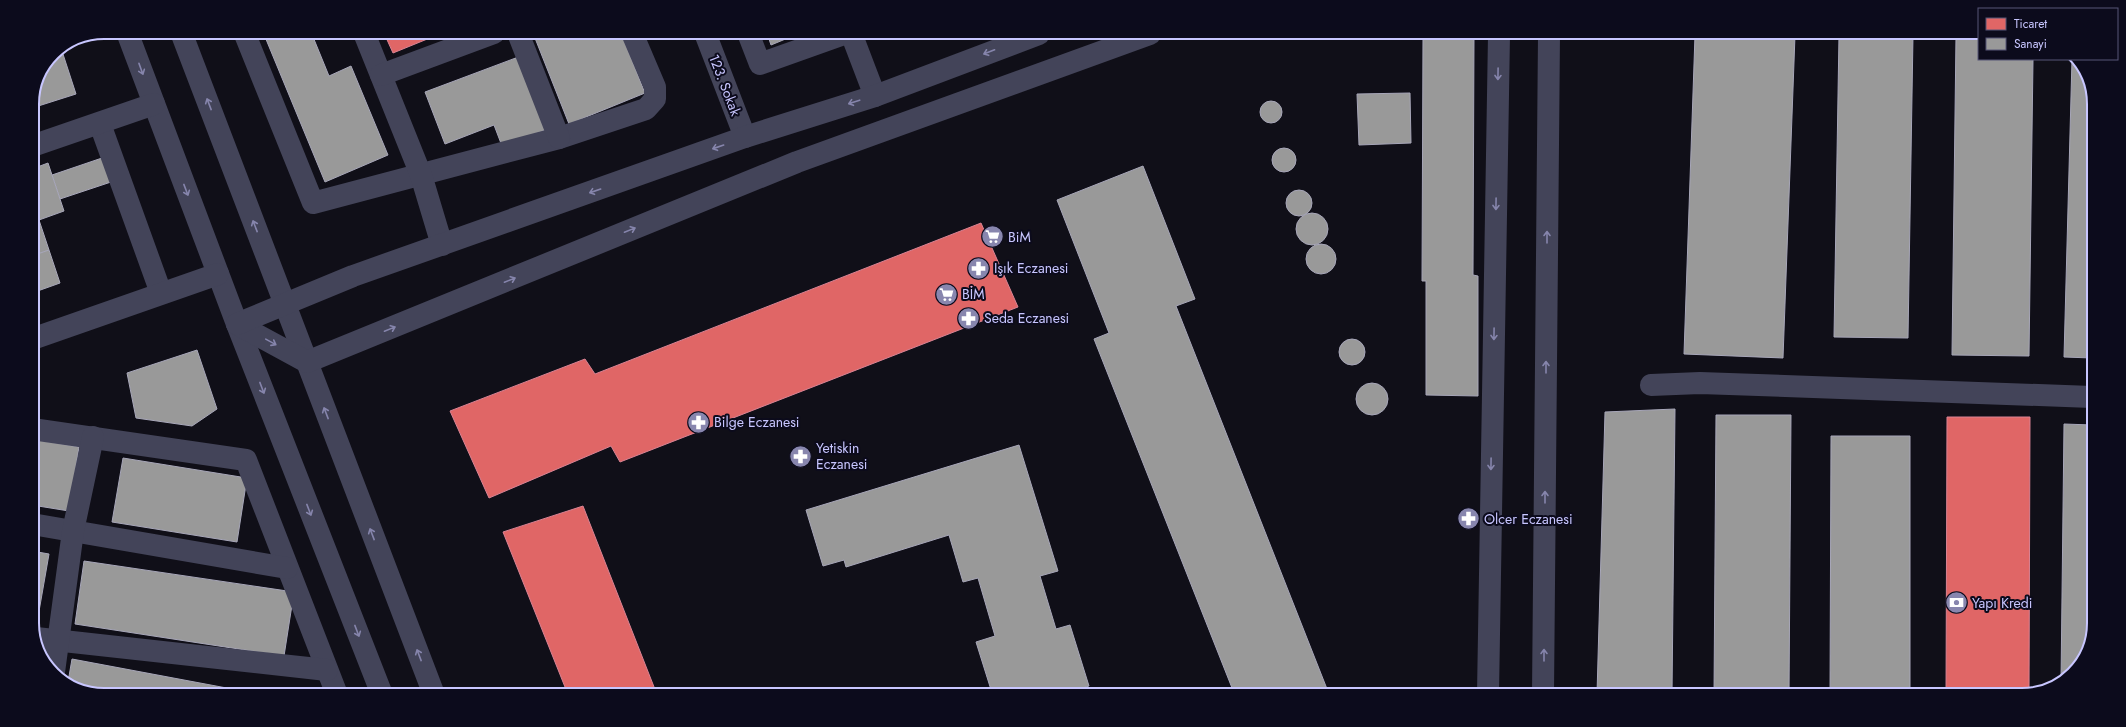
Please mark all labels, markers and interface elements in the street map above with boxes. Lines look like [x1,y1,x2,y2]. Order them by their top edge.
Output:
legend [1978,8,2118,60]
text: Ticaret [2014,15,2047,33]
text: Sanayi [2014,35,2047,53]
one-way arrow [984,49,996,57]
street label: 123. Sokak [704,51,746,119]
one-way arrow [137,62,145,74]
one-way arrow [1494,67,1502,80]
one-way arrow [204,99,212,111]
one-way arrow [848,99,861,106]
one-way arrow [712,144,724,152]
one-way arrow [183,184,191,196]
one-way arrow [589,187,601,195]
one-way arrow [1492,197,1500,210]
one-way arrow [251,220,259,232]
supermarket icon: BiM [979,224,1005,250]
one-way arrow [624,226,636,234]
place label: BiM [1008,227,1031,247]
one-way arrow [1543,231,1551,244]
pharmacy icon: Işık Eczanesi [965,255,991,281]
place label: Işık Eczanesi [994,258,1068,278]
one-way arrow [504,275,516,283]
supermarket icon: BİM [933,281,959,307]
place label: BİM [962,284,985,304]
pharmacy icon: Seda Eczanesi [956,305,982,331]
place label: Seda Eczanesi [984,308,1069,328]
one-way arrow [383,325,395,333]
one-way arrow [1490,327,1498,340]
one-way arrow [265,339,277,347]
one-way arrow [1542,361,1550,374]
one-way arrow [259,382,266,394]
one-way arrow [322,407,330,419]
pharmacy icon: Bilge Eczanesi [685,409,711,435]
place label: Bilge Eczanesi [714,412,799,432]
place label: Yetiskin Eczanesi [816,438,867,474]
pharmacy icon: Yetiskin Eczanesi [787,443,813,469]
one-way arrow [1488,457,1495,470]
one-way arrow [1541,491,1549,504]
one-way arrow [306,503,314,515]
pharmacy icon: Olcer Eczanesi [1456,506,1482,532]
place label: Olcer Eczanesi [1484,509,1573,529]
one-way arrow [368,528,376,540]
bank icon: Yapı Kredi [1943,590,1969,616]
place label: Yapı Kredi [1972,593,2032,613]
one-way arrow [353,624,361,636]
one-way arrow [1540,649,1547,662]
one-way arrow [414,650,422,662]

